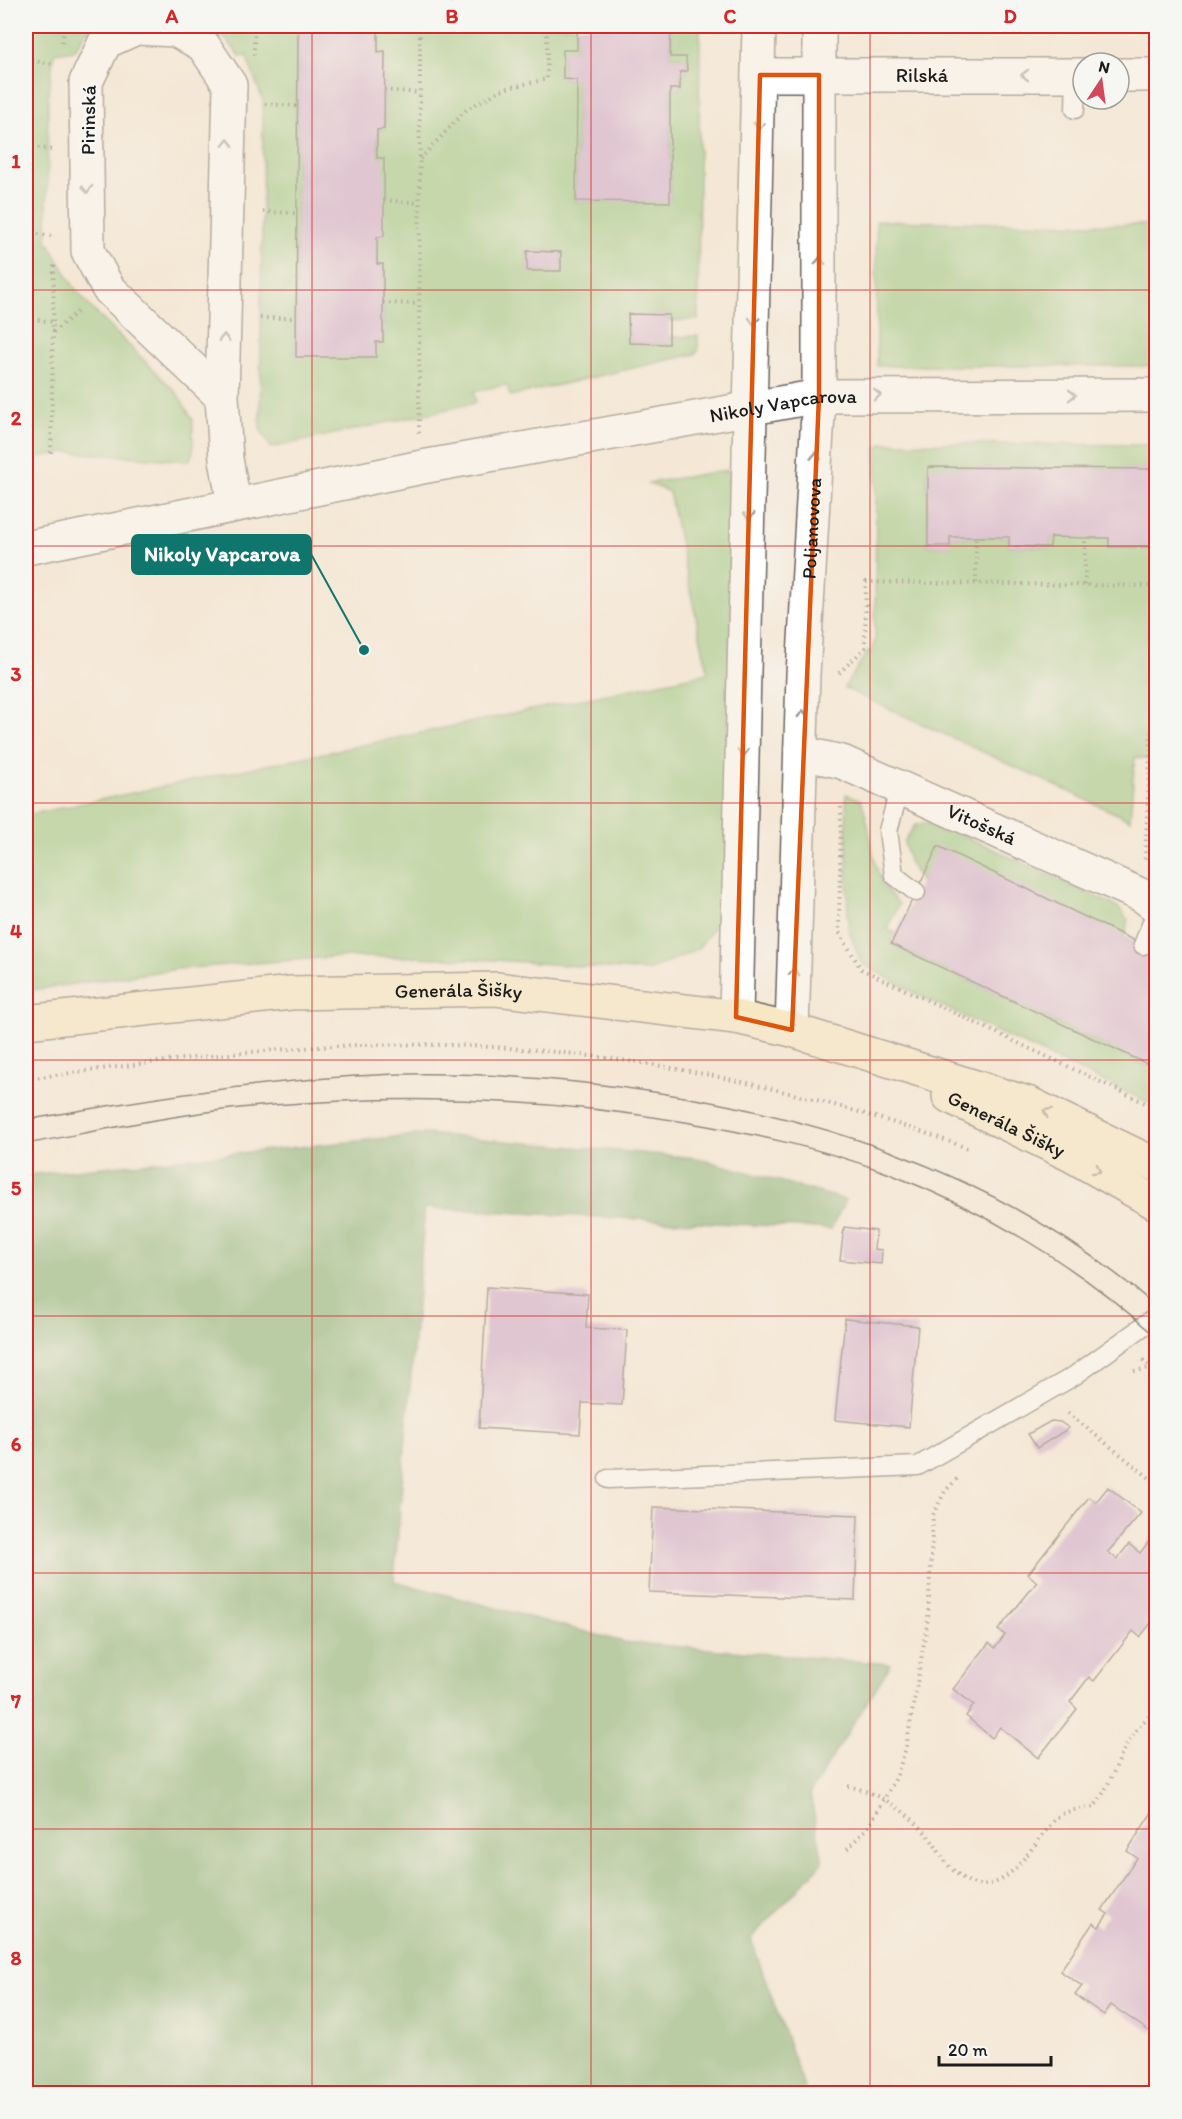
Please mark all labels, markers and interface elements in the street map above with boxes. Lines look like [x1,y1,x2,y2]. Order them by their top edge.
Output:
text: A [165,4,179,28]
text: B [446,4,459,28]
text: C [724,4,737,28]
text: D [1003,4,1017,28]
north arrow [1071,51,1131,111]
text: N [1097,56,1112,77]
street label: Rilská [896,63,949,87]
one-way arrow [1020,69,1029,81]
street label: Pirinská [75,84,101,155]
one-way arrow [753,121,765,130]
one-way arrow [222,139,235,148]
text: 1 [11,149,21,173]
one-way arrow [81,184,93,193]
one-way arrow [814,257,826,266]
one-way arrow [748,316,760,325]
one-way arrow [218,334,230,343]
street label: Nikoly Vapcarova [708,384,858,427]
one-way arrow [873,389,882,401]
one-way arrow [1068,389,1077,401]
text: 2 [11,406,22,430]
one-way arrow [809,452,822,461]
street label: Poljanovova [797,477,826,580]
one-way arrow [742,511,755,520]
callout: Nikoly Vapcarova [132,535,311,574]
text: Nikoly Vapcarova [144,541,301,567]
text: 3 [11,662,22,686]
one-way arrow [796,709,809,718]
one-way arrow [737,748,749,757]
street label: Vitošská [943,798,1021,850]
text: 4 [10,919,22,943]
one-way arrow [787,967,800,976]
street label: Generála Šišky [394,977,524,1004]
street label: Generála Šišky [944,1085,1070,1163]
one-way arrow [1042,1108,1053,1120]
one-way arrow [1090,1162,1101,1174]
text: 5 [11,1176,22,1200]
text: 6 [11,1432,22,1456]
text: 7 [10,1689,21,1713]
text: 8 [11,1946,22,1970]
scale bar [939,2029,1052,2067]
text: 20 m [948,2039,988,2061]

